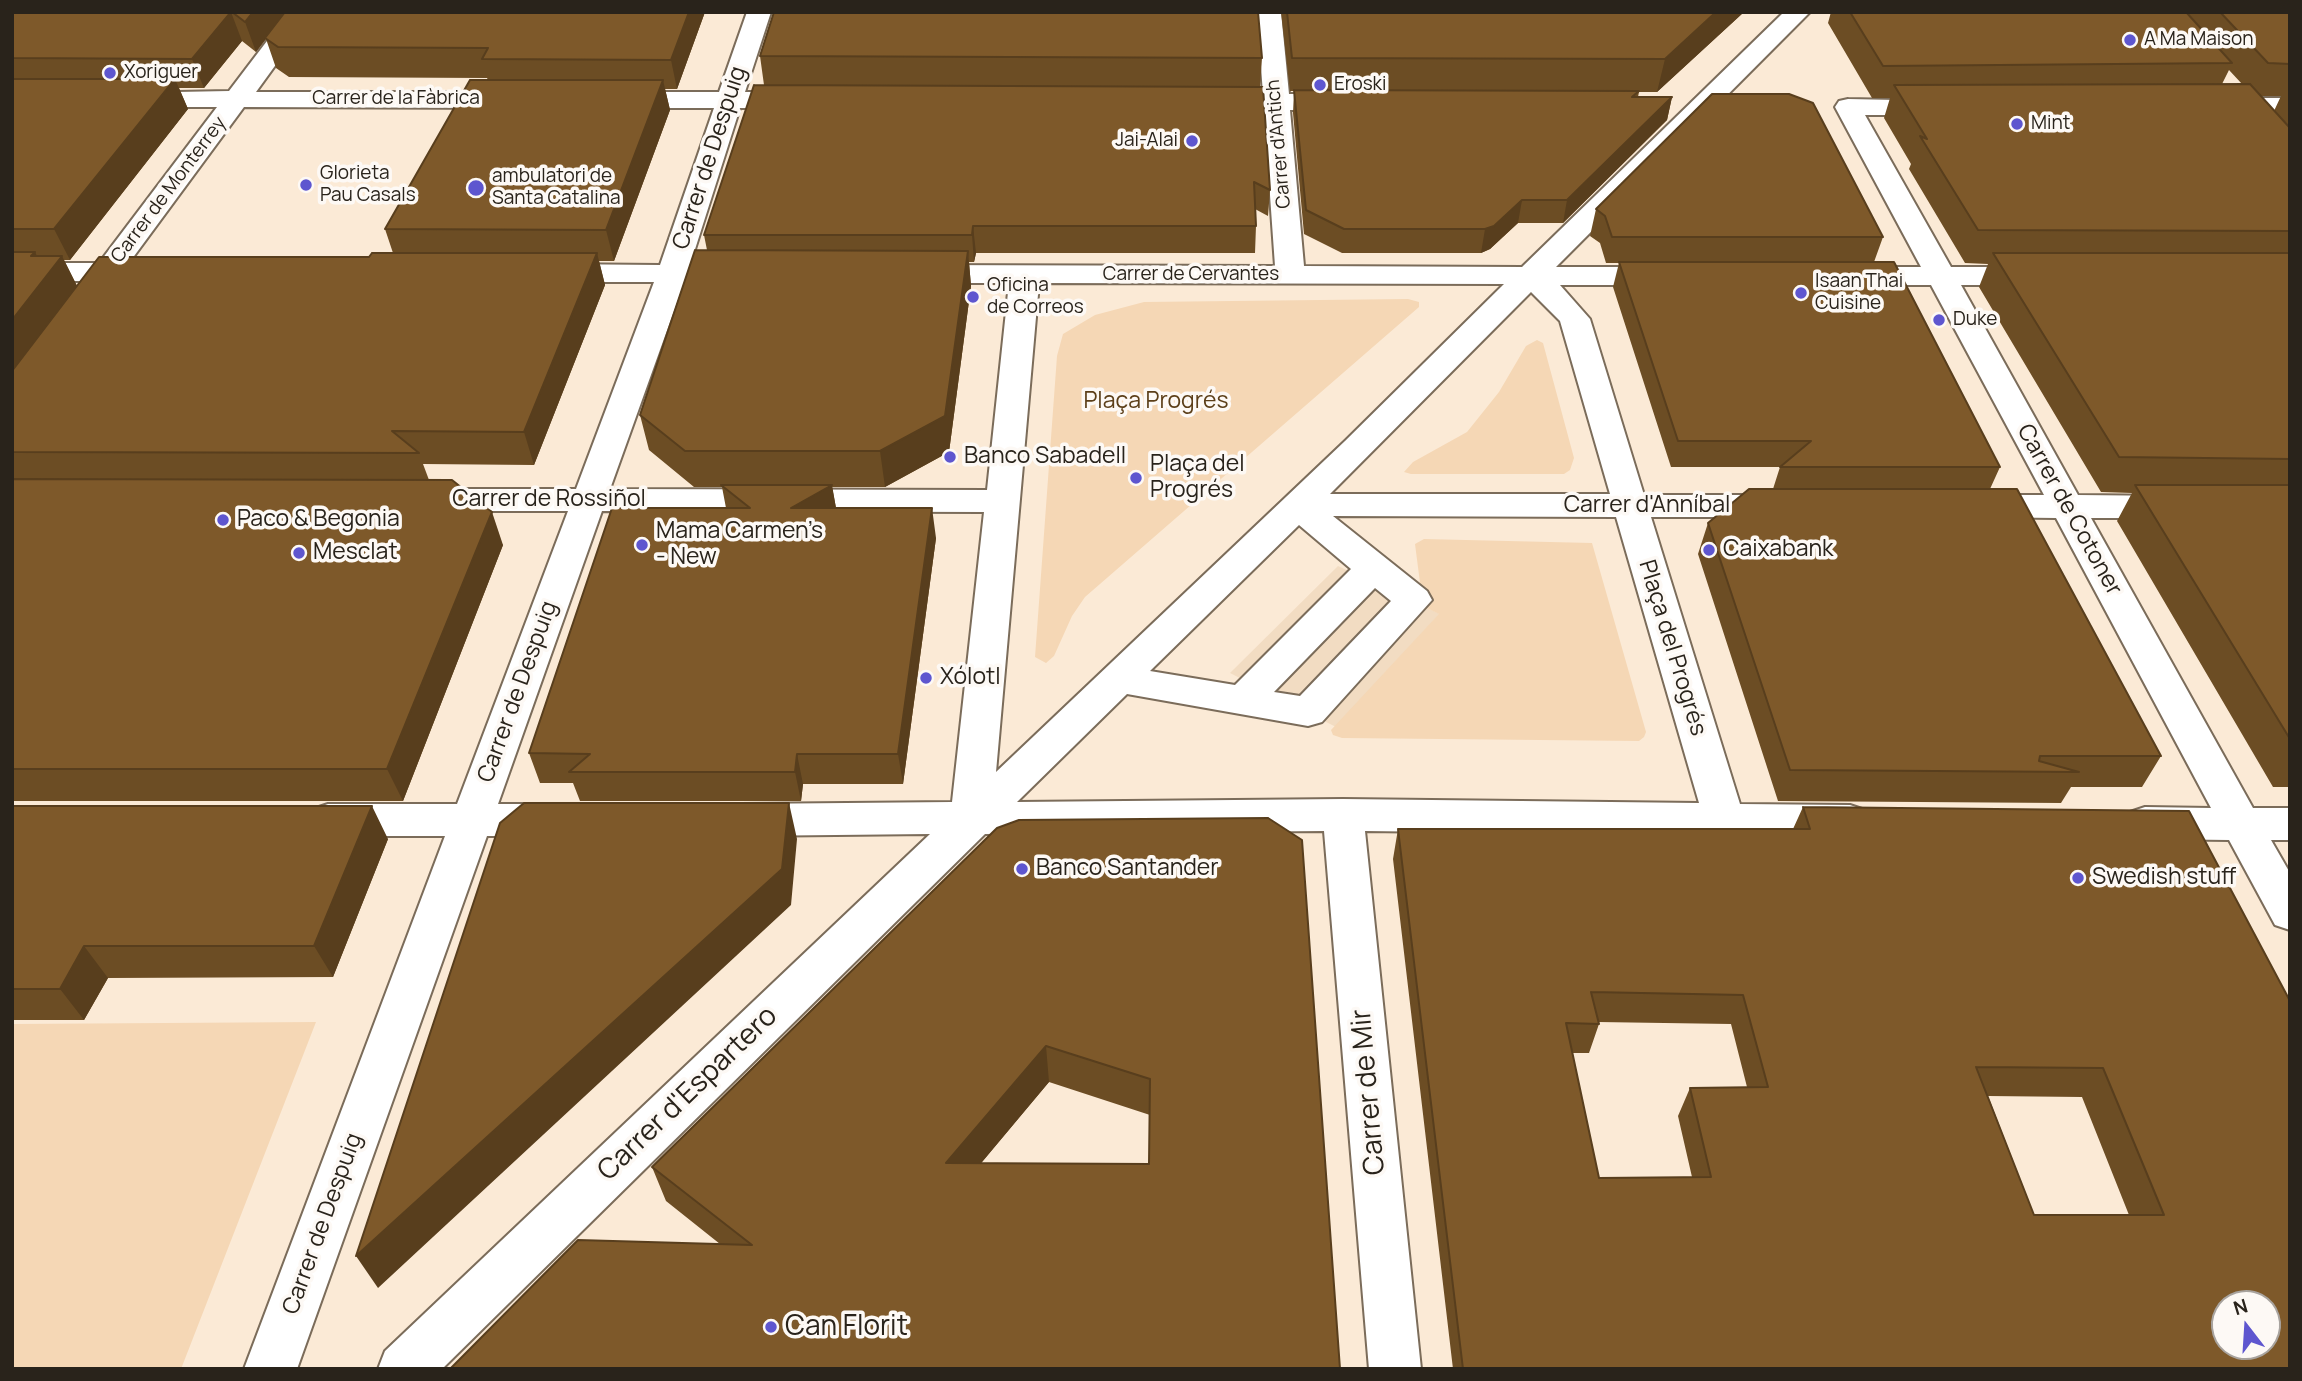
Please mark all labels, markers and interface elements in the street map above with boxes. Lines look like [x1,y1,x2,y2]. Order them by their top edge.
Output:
place label: A Ma Maison [2144,29,2254,51]
marker: A Ma Maison [2122,32,2138,48]
place label: Xoriguer [124,62,198,84]
street label: Carrer de Despuig [667,63,753,253]
marker: Xoriguer [102,65,118,81]
place label: Eroski [1334,74,1386,96]
marker: Eroski [1312,77,1328,93]
street label: Carrer d'Antich [1262,78,1296,210]
street label: Carrer de la Fàbrica [312,88,480,110]
street label: Carrer de Monterrey [107,113,231,267]
place label: Mint [2031,113,2070,135]
marker: Mint [2009,116,2025,132]
place label: Jai-Alai [1115,130,1178,152]
marker: Jai-Alai [1184,133,1200,149]
place label: Glorieta Pau Casals [320,163,416,207]
place label: ambulatori de Santa Catalina [492,166,621,210]
marker: Glorieta Pau Casals [298,177,314,193]
marker: ambulatori de Santa Catalina [466,178,486,198]
street label: Carrer de Cervantes [1103,264,1279,286]
place label: Isaan Thai Cuisine [1815,271,1903,315]
place label: Oficina de Correos [987,275,1084,319]
marker: Isaan Thai Cuisine [1793,285,1809,301]
marker: Oficina de Correos [965,289,981,305]
place label: Duke [1953,309,1997,331]
marker: Duke [1931,312,1947,328]
park label: Plaça Progrés [1083,388,1229,416]
street label: Carrer de Cotoner [2011,420,2127,600]
place label: Banco Sabadell [964,443,1126,471]
marker: Banco Sabadell [942,449,958,465]
place label: Plaça del Progrés [1150,451,1245,505]
marker: Plaça del Progrés [1128,470,1144,486]
street label: Carrer de Rossiñol [452,486,646,514]
street label: Carrer d'Anníbal [1564,492,1730,520]
place label: Paco & Begonia [237,506,400,534]
marker: Paco & Begonia [215,512,231,528]
place label: Mama Carmen’s - New [656,518,823,572]
place label: Caixabank [1723,536,1834,564]
marker: Mama Carmen’s - New [634,537,650,553]
place label: Mesclat [313,539,398,567]
marker: Caixabank [1701,542,1717,558]
marker: Mesclat [291,545,307,561]
street label: Plaça del Progrés [1632,557,1712,739]
street label: Carrer de Despuig [472,598,564,786]
place label: Xólotl [940,664,1001,692]
marker: Xólotl [918,670,934,686]
place label: Banco Santander [1036,855,1219,883]
marker: Banco Santander [1014,861,1030,877]
place label: Swedish stuff [2092,864,2236,892]
marker: Swedish stuff [2070,870,2086,886]
street label: Carrer d'Espartero [591,1000,785,1188]
street label: Carrer de Mir [1345,1008,1393,1176]
street label: Carrer de Despuig [277,1130,369,1318]
north arrow [2211,1290,2281,1360]
text: N [2230,1292,2251,1321]
place label: Can Florit [785,1310,908,1344]
marker: Can Florit [763,1319,779,1335]

